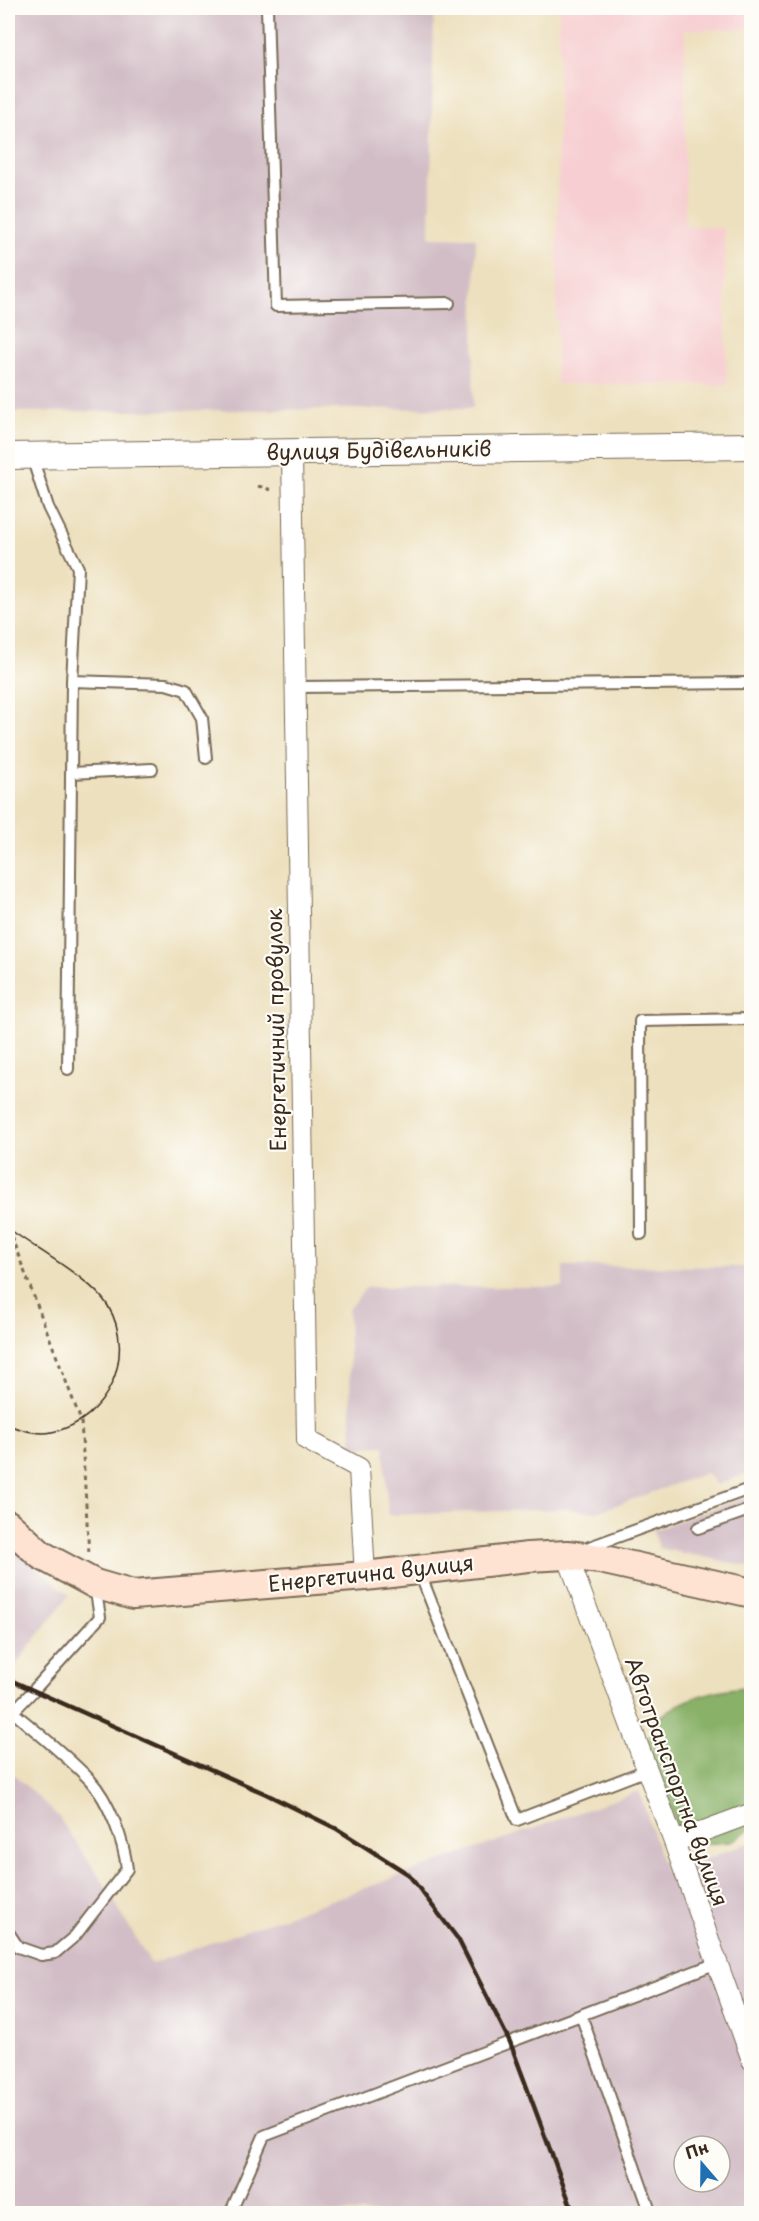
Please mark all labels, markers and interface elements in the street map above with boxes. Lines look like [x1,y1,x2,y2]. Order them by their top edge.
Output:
street label: вулиця Будівельників [266,431,492,467]
street label: Енергетичний провулок [257,908,293,1152]
street label: Енергетична вулиця [266,1545,475,1599]
street label: Автотранспортна вулиця [618,1652,738,1910]
north arrow [672,2134,732,2194]
text: Пн [682,2134,712,2164]

